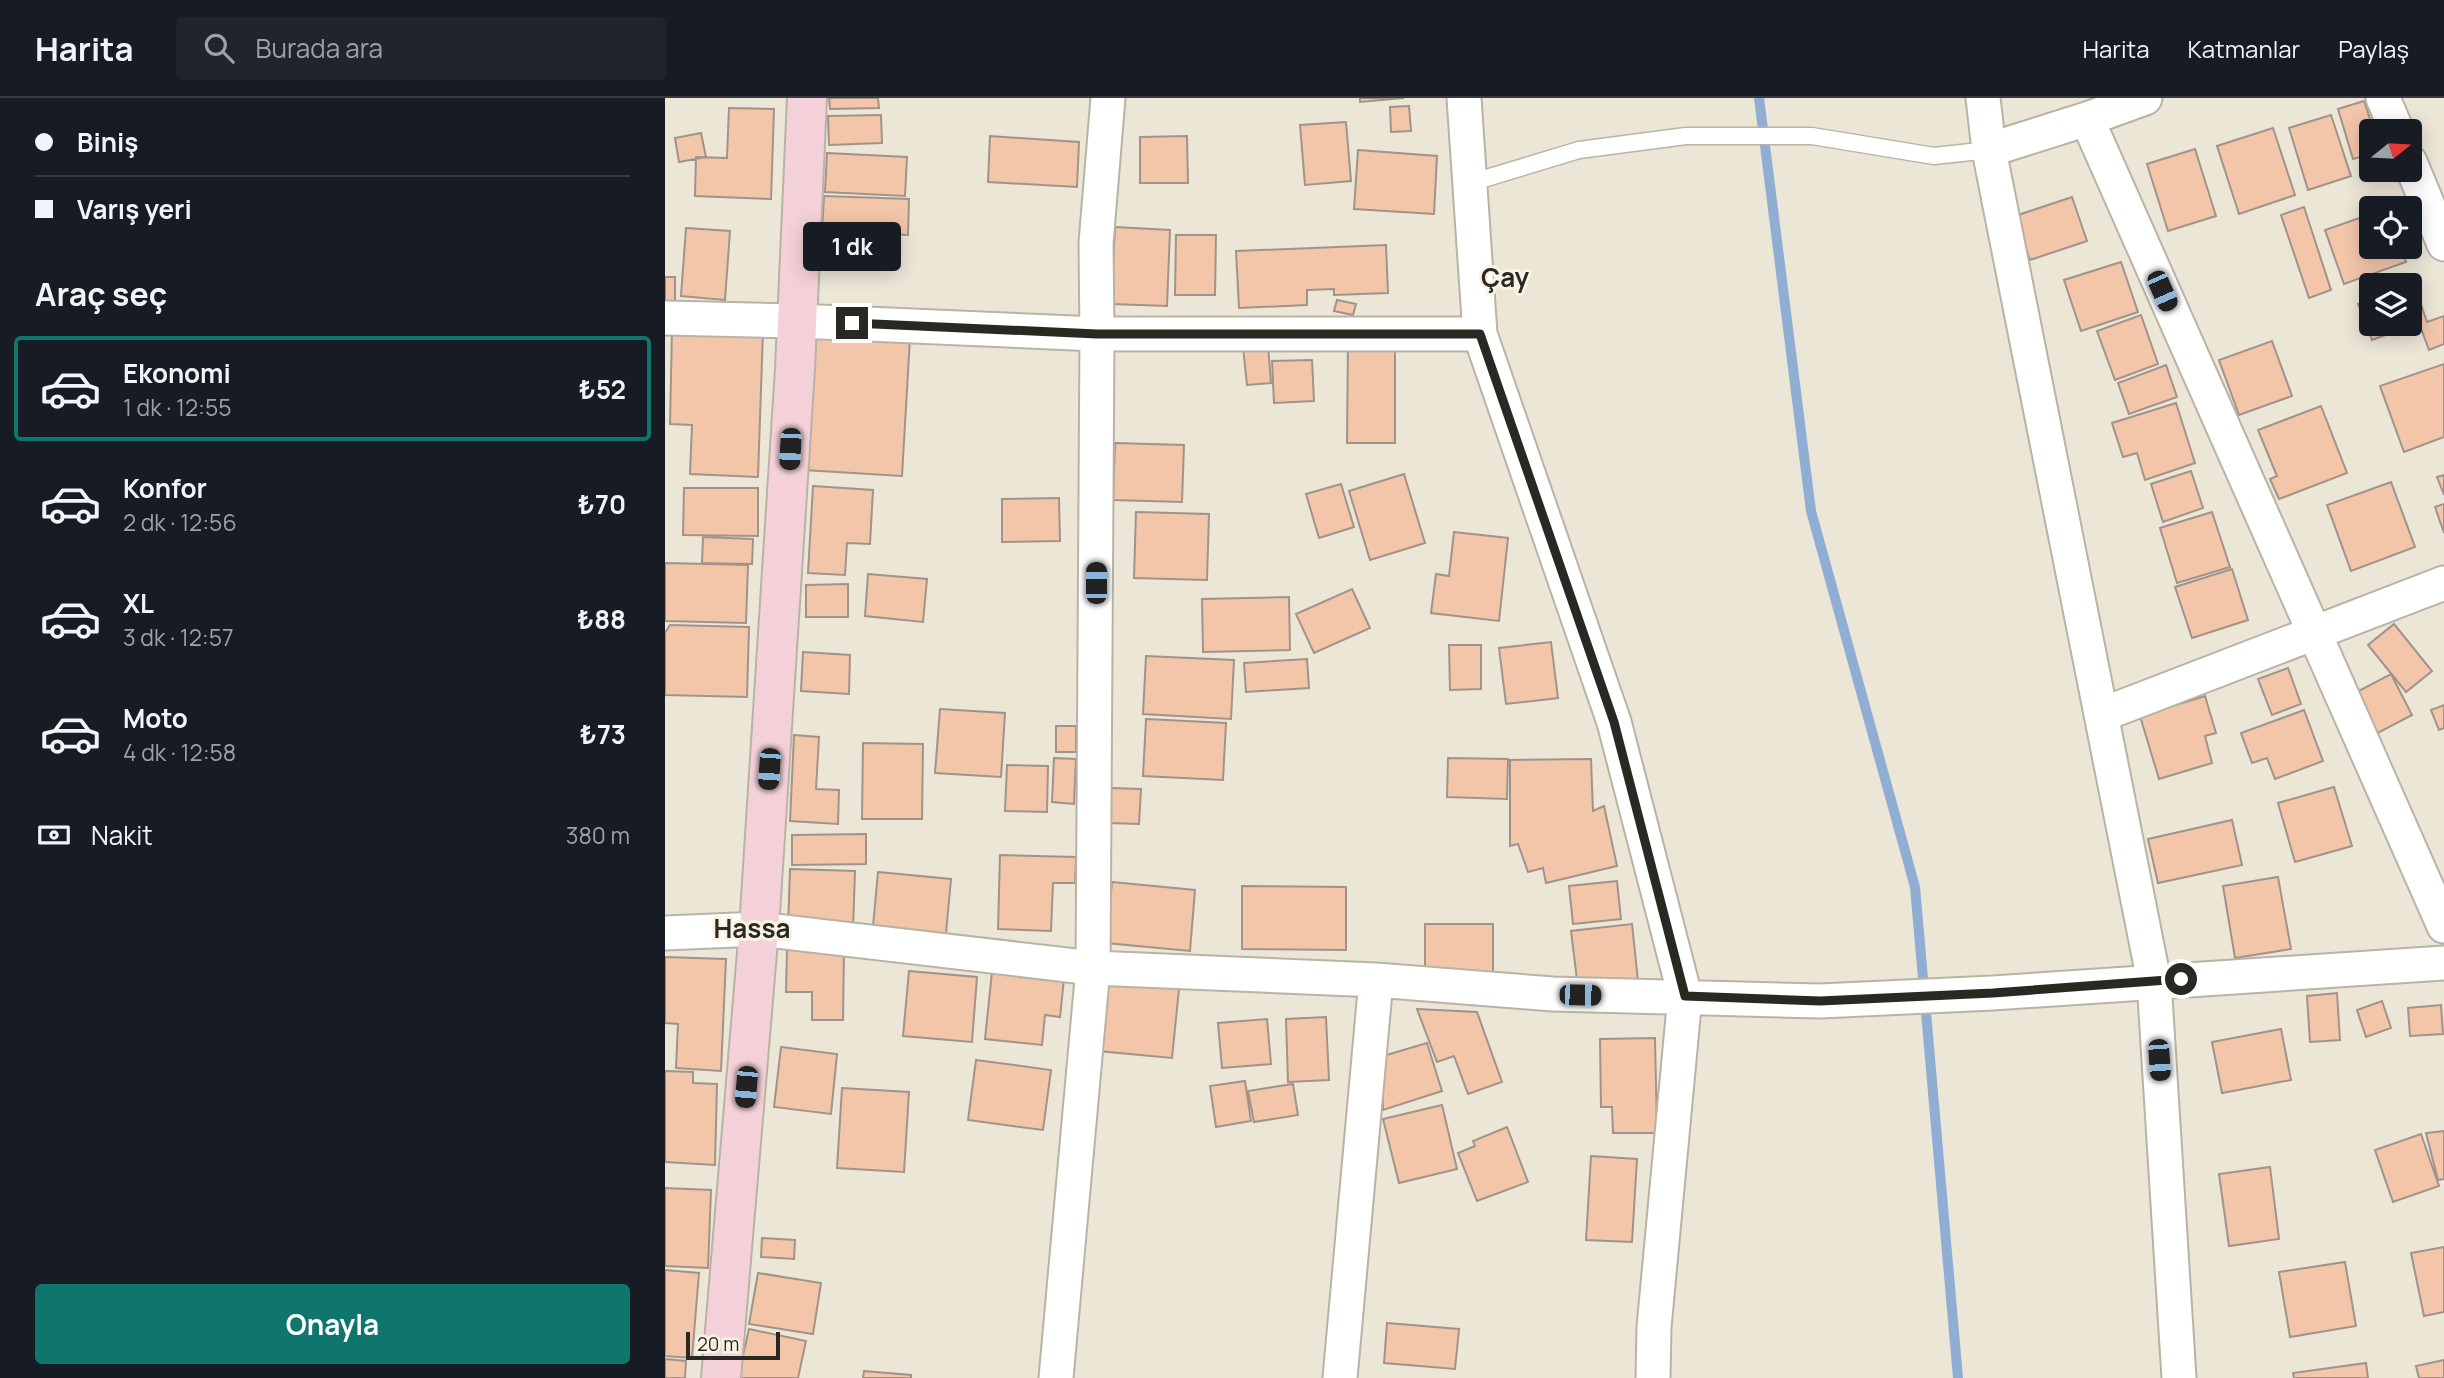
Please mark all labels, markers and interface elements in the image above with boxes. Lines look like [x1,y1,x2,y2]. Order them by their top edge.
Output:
search box [176,17,666,80]
text: Harita [35,26,134,71]
icon: search [200,29,238,67]
text: Burada ara [256,30,383,66]
text: Harita [2083,32,2150,65]
text: Katmanlar [2188,32,2300,65]
text: Paylaş [2338,32,2409,65]
north arrow [2359,119,2422,182]
map controls [2359,119,2422,336]
text: Biniş [77,124,138,160]
text: Varış yeri [77,191,192,227]
button: locate [2359,196,2422,259]
callout: 1 dk [803,222,901,271]
text: 1 dk [831,230,873,262]
district label: Çay [1481,259,1529,295]
car [2144,268,2181,314]
text: Araç seç [35,272,167,316]
button: layers [2359,273,2422,336]
route end [836,307,868,339]
text: Ekonomi [123,355,231,391]
icon: car [39,357,102,420]
text: ₺52 [579,371,626,407]
text: 1 dk · 12:55 [123,391,232,423]
car [779,427,802,471]
text: Konfor [123,470,207,506]
icon: car [39,472,102,535]
text: ₺70 [578,486,626,522]
text: 2 dk · 12:56 [123,506,237,538]
car [1086,562,1107,604]
text: XL [123,585,154,621]
icon: car [39,587,102,650]
text: ₺88 [577,601,626,637]
text: 3 dk · 12:57 [123,621,234,653]
text: Moto [123,700,188,736]
icon: car [39,702,102,765]
text: ₺73 [580,716,626,752]
text: 4 dk · 12:58 [123,736,236,768]
car [758,747,781,791]
icon: cash [35,816,73,854]
text: Nakit [91,817,153,853]
text: 380 m [566,819,630,851]
district label: Hassa [714,910,790,946]
route start [2165,963,2197,995]
car [1559,984,1602,1006]
car [2148,1038,2171,1082]
car [734,1065,759,1109]
button: Onayla [35,1284,630,1364]
scale bar [686,1329,781,1361]
text: 20 m [697,1331,739,1357]

